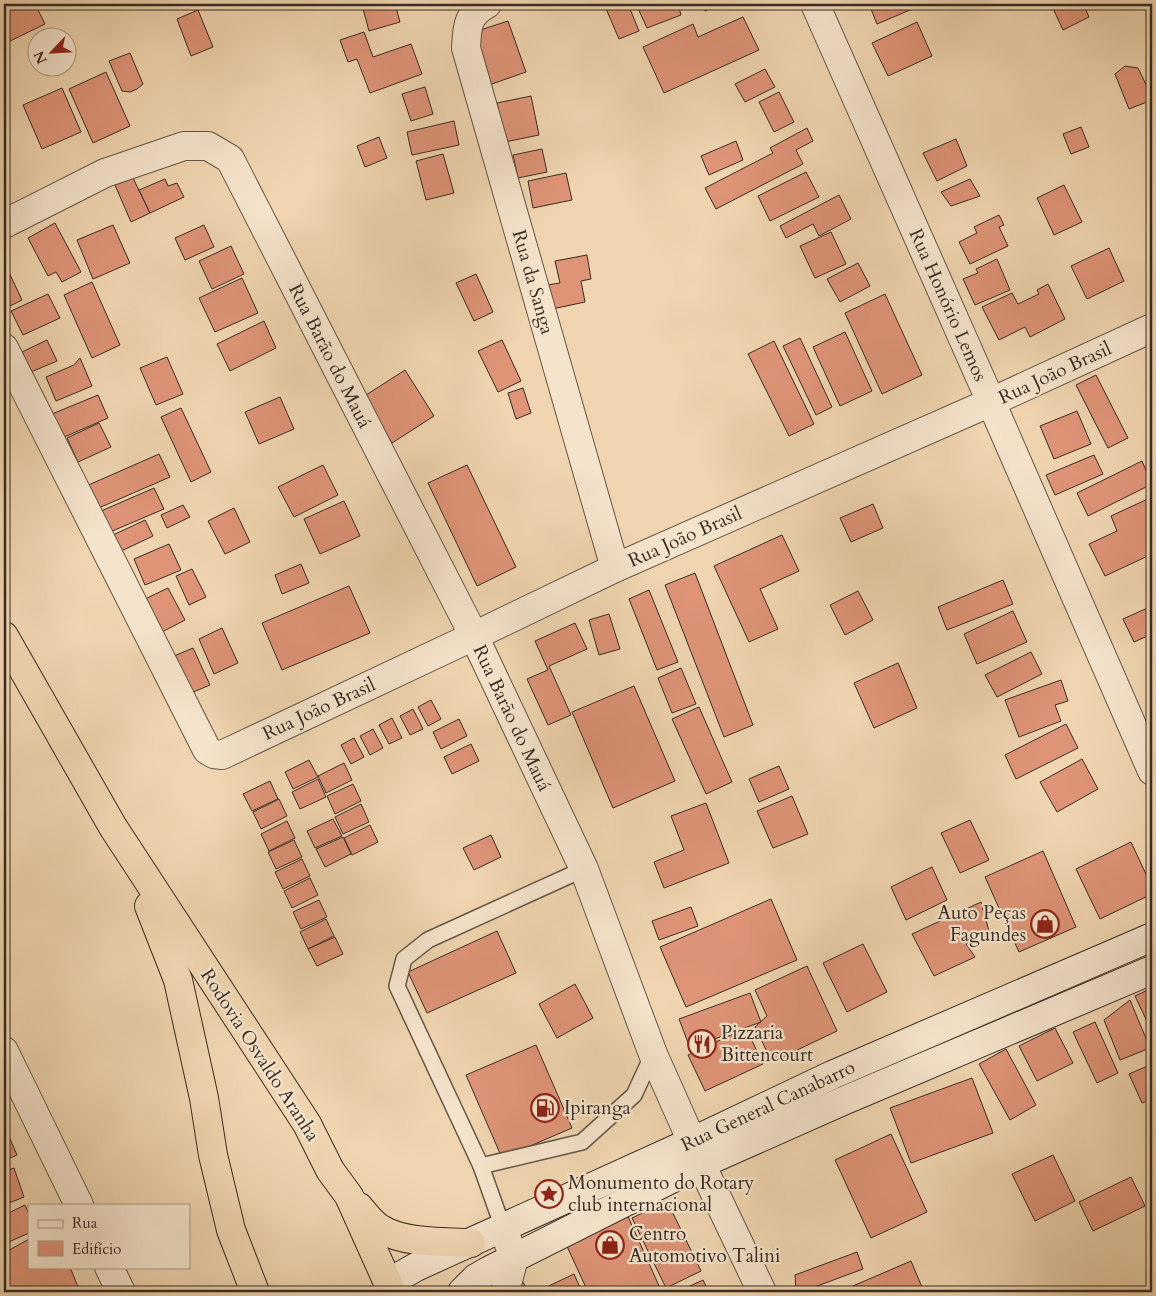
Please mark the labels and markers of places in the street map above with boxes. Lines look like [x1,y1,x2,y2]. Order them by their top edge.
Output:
place label: Auto Peças Fagundes [938,900,1026,948]
shop icon: Auto Peças Fagundes [1030,909,1060,939]
place label: Pizzaria Bittencourt [721,1020,813,1068]
restaurant icon: Pizzaria Bittencourt [687,1029,717,1059]
fuel station icon: Ipiranga [530,1093,560,1123]
place label: Ipiranga [564,1095,631,1121]
place label: Monumento do Rotary club internacional [568,1170,754,1218]
place icon: Monumento do Rotary club internacional [534,1179,564,1209]
place label: Centro Automotivo Talini [629,1221,780,1269]
shop icon: Centro Automotivo Talini [595,1230,625,1260]

